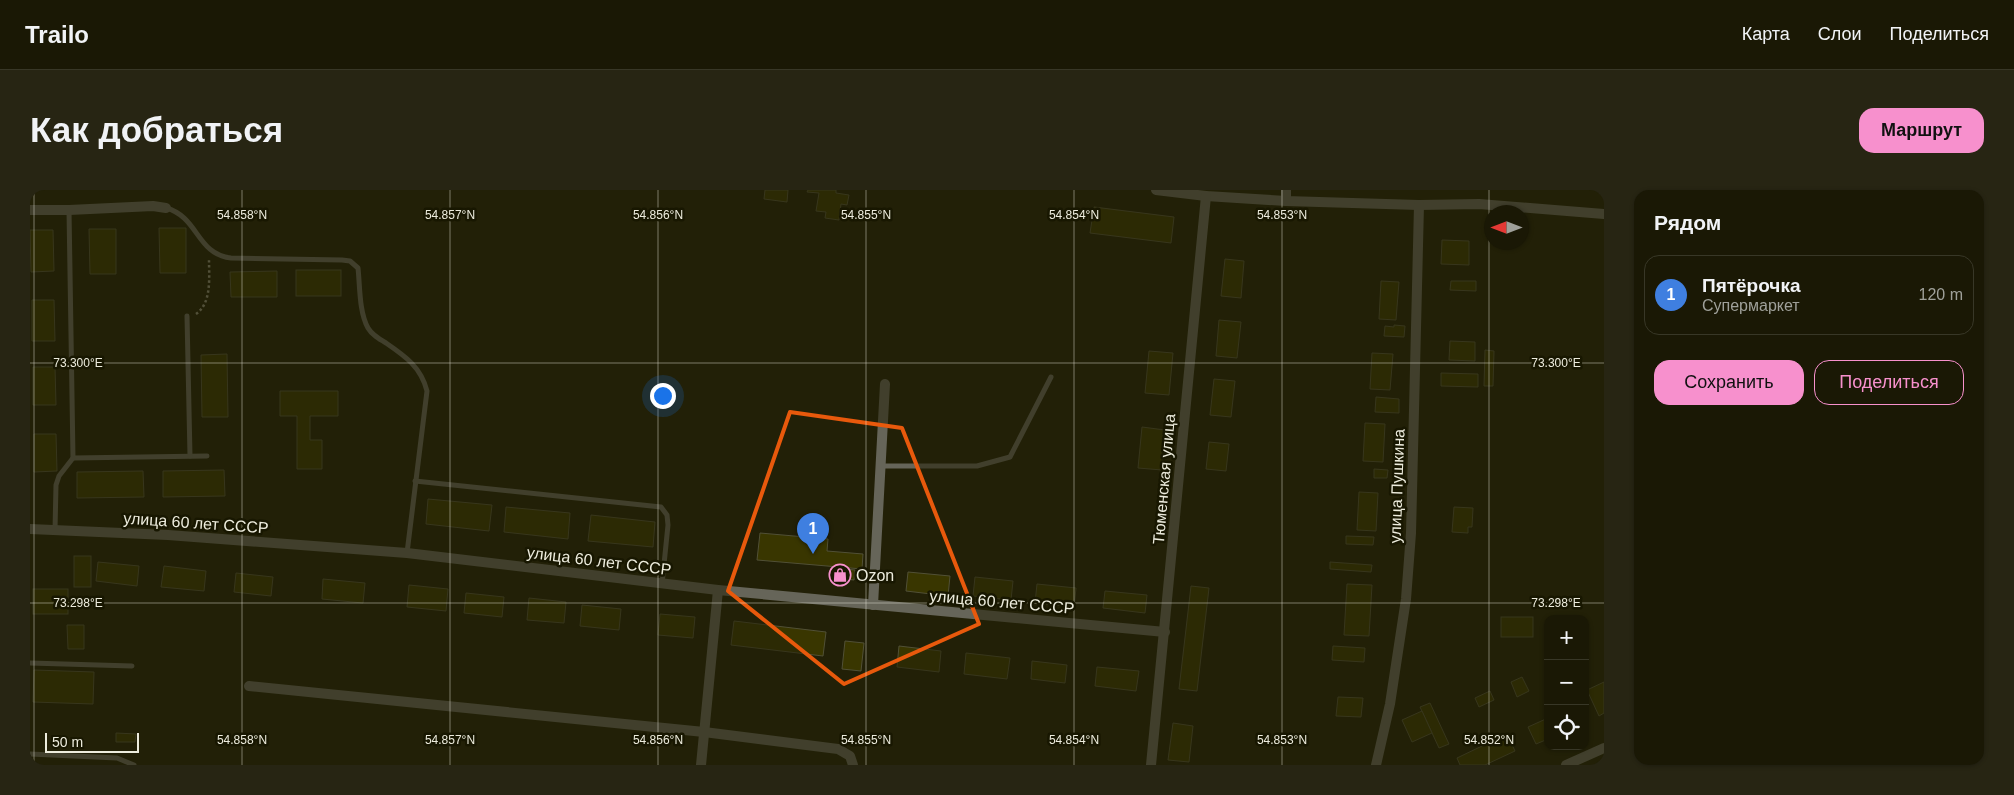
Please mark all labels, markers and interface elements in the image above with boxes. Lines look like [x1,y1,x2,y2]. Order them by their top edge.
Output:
text: Trailo [25,21,89,48]
text: Карта [1742,24,1790,44]
text: Слои [1818,24,1862,44]
text: Поделиться [1890,24,1989,44]
button: Маршрут [1859,108,1984,153]
text: Как добраться [30,110,283,149]
north arrow [1484,205,1529,250]
text: 54.858°N [217,208,267,222]
text: 54.857°N [425,208,475,222]
text: 54.856°N [633,208,683,222]
text: 54.855°N [841,208,891,222]
text: 54.854°N [1049,208,1099,222]
text: 54.853°N [1257,208,1307,222]
text: Рядом [1654,211,1721,234]
text: Пятёрочка [1702,275,1800,296]
text: 1 [1667,286,1675,303]
text: 120 m [1919,286,1963,303]
text: Супермаркет [1702,297,1800,314]
text: 73.300°E [53,356,103,370]
text: 73.300°E [1531,356,1581,370]
button: Сохранить [1654,360,1804,405]
button: Поделиться [1814,360,1964,405]
your location [650,383,676,409]
street label: Тюменская улица [1150,413,1178,545]
street label: улица Пушкина [1387,428,1407,543]
street label: улица 60 лет СССР [123,509,269,537]
pin: 1 [797,513,829,554]
street label: улица 60 лет СССР [526,544,672,578]
shop icon: Ozon [828,563,852,587]
place label: Ozon [856,567,894,584]
street label: улица 60 лет СССР [929,587,1075,617]
text: 73.298°E [53,596,103,610]
text: 73.298°E [1531,596,1581,610]
map controls [1544,615,1589,750]
button: + [1544,615,1589,660]
button: − [1544,660,1589,705]
button: locate [1544,705,1589,750]
scale bar [45,730,139,753]
text: 54.858°N [217,733,267,747]
text: 54.857°N [425,733,475,747]
text: 54.856°N [633,733,683,747]
text: 54.855°N [841,733,891,747]
text: 54.854°N [1049,733,1099,747]
text: 54.853°N [1257,733,1307,747]
text: 54.852°N [1464,733,1514,747]
text: 50 m [52,734,83,750]

